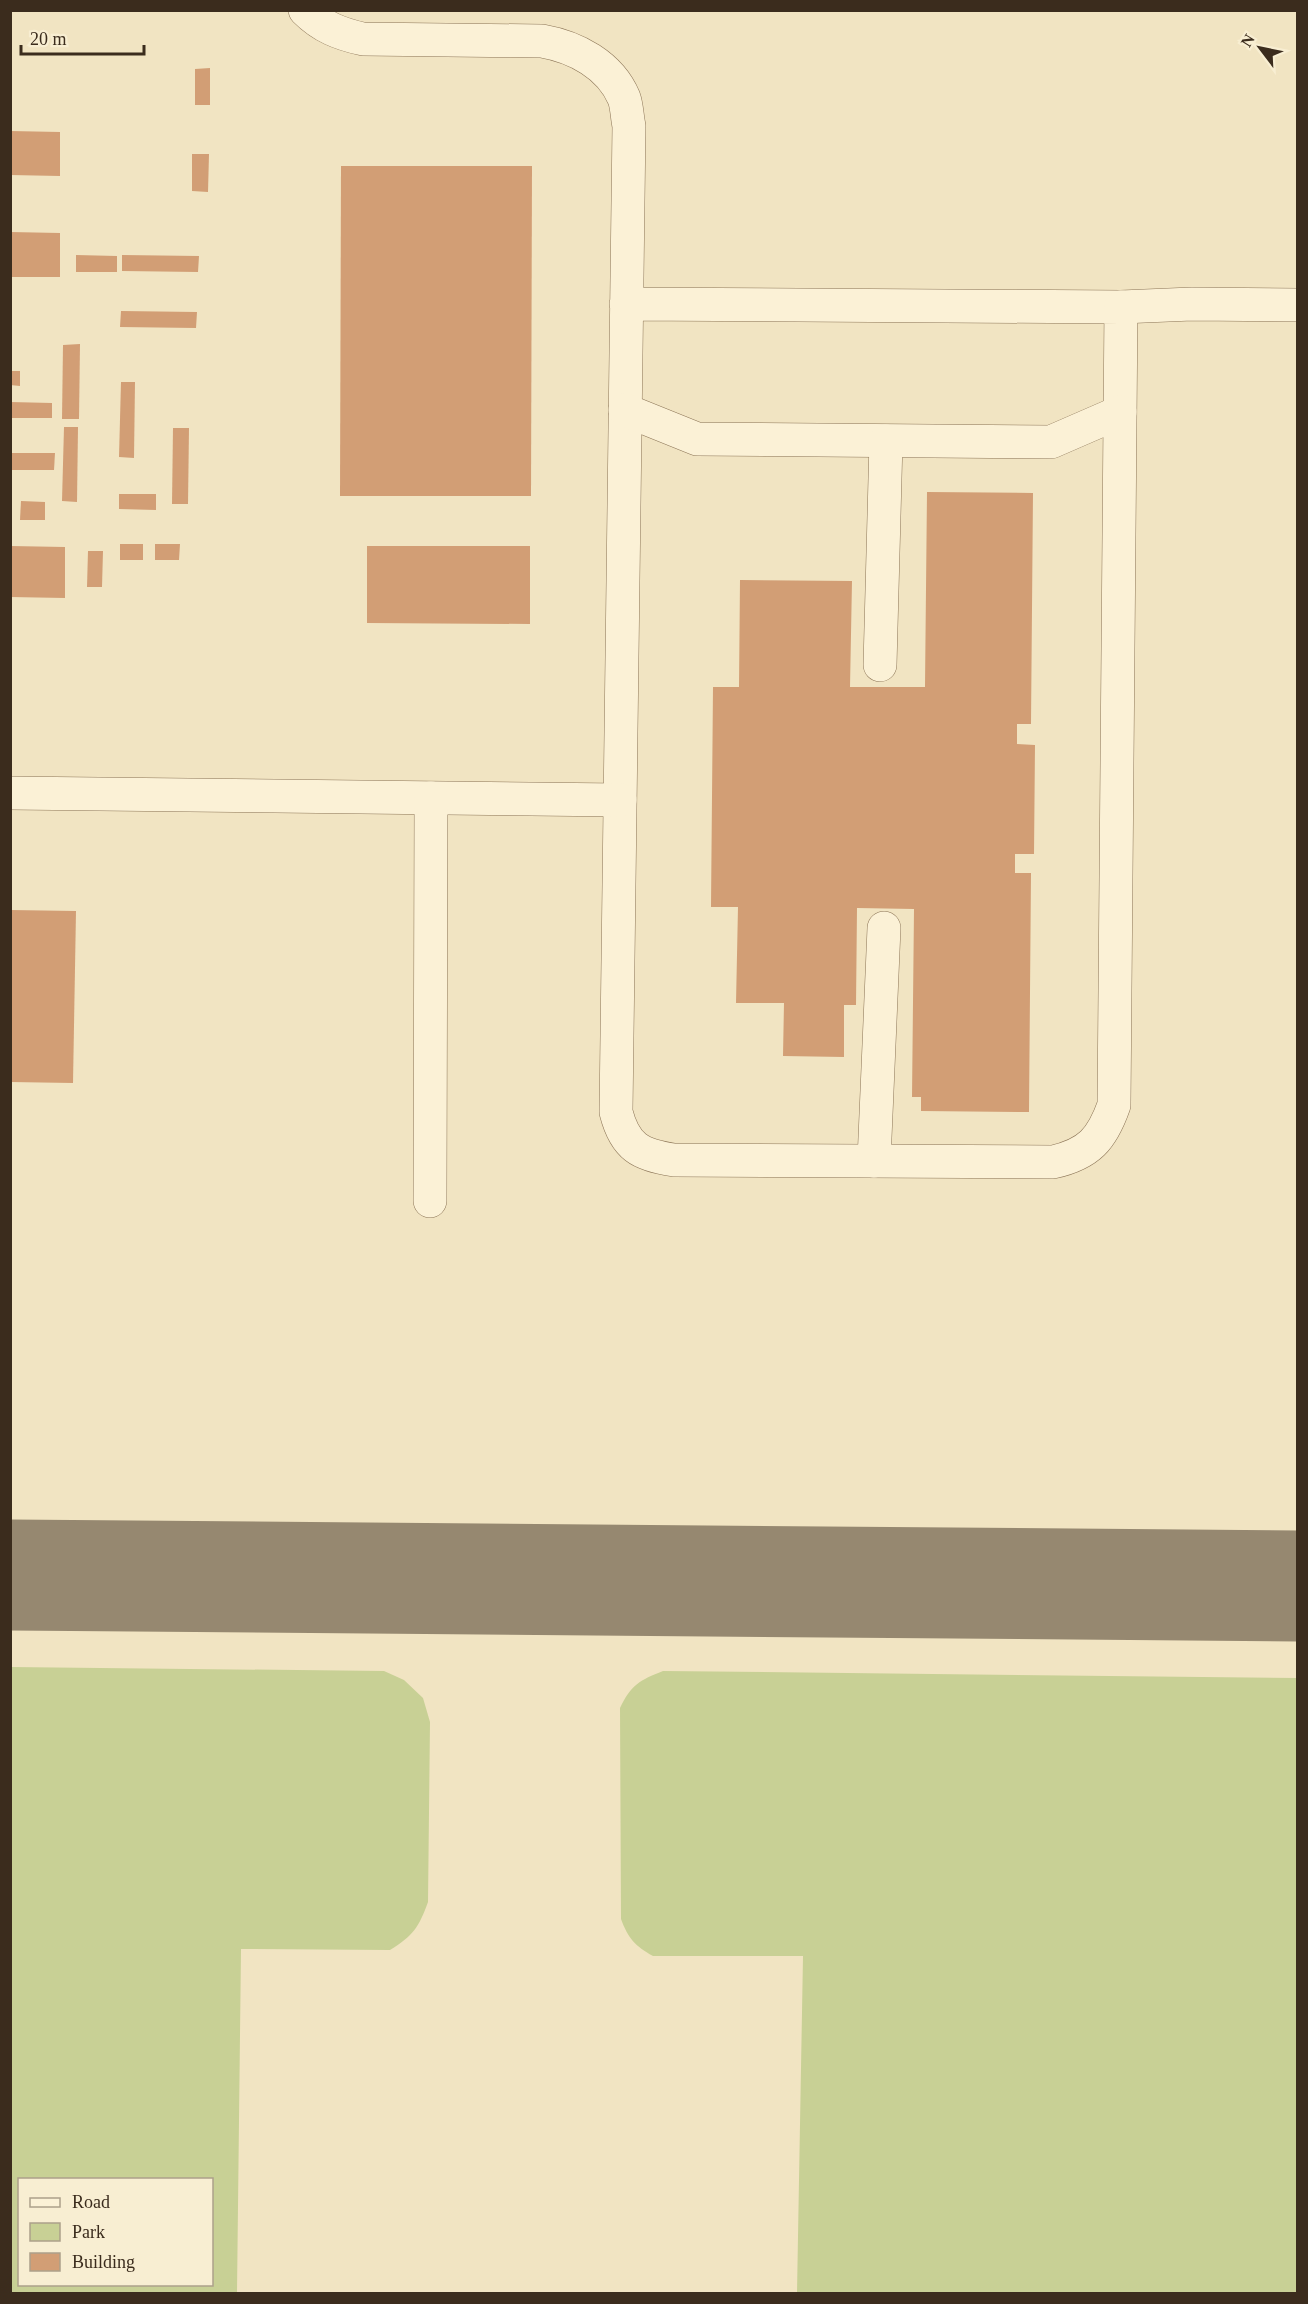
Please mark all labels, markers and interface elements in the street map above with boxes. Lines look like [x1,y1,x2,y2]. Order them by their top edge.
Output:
scale bar [21,18,144,56]
north arrow [1230,18,1290,78]
text: 20 m [30,29,67,49]
text: N [1237,31,1258,50]
legend [18,2178,213,2286]
text: Road [72,2192,110,2212]
text: Park [72,2222,105,2242]
text: Building [72,2252,135,2272]

